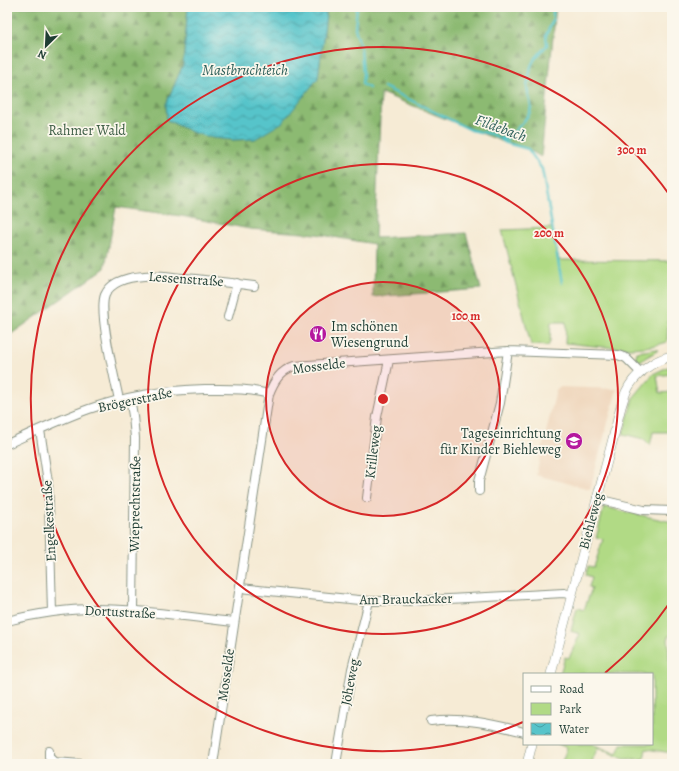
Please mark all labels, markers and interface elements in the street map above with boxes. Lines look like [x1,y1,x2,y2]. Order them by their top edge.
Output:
north arrow [26,26,66,66]
text: N [35,46,49,63]
water label: Mastbruchteich [202,60,288,80]
water label: Fildebach [473,109,529,147]
park label: Rahmer Wald [48,121,126,140]
text: 300 m [617,142,647,158]
text: 200 m [534,225,564,241]
street label: Lessenstraße [148,267,224,291]
text: 100 m [452,308,480,324]
place label: Im schönen Wiesengrund [330,317,409,352]
restaurant icon: Im schönen Wiesengrund [308,324,328,344]
street label: Mosselde [291,353,347,379]
street label: Brögerstraße [96,383,174,417]
centre of rings [376,392,390,406]
street label: Krilleweg [360,424,386,480]
place label: Tageseinrichtung für Kinder Biehleweg [440,424,561,459]
school or university icon: Tageseinrichtung für Kinder Biehleweg [564,431,584,451]
street label: Wieprechtstraße [125,456,145,553]
street label: Engelkestraße [37,480,61,562]
street label: Biehleweg [574,490,608,552]
street label: Am Brauckacker [358,589,453,609]
street label: Dortustraße [84,601,156,623]
street label: Mosselde [213,647,239,703]
street label: Jöheweg [336,657,364,707]
legend [523,673,653,745]
text: Road [559,681,585,697]
text: Park [559,701,582,717]
text: Water [558,721,589,737]

